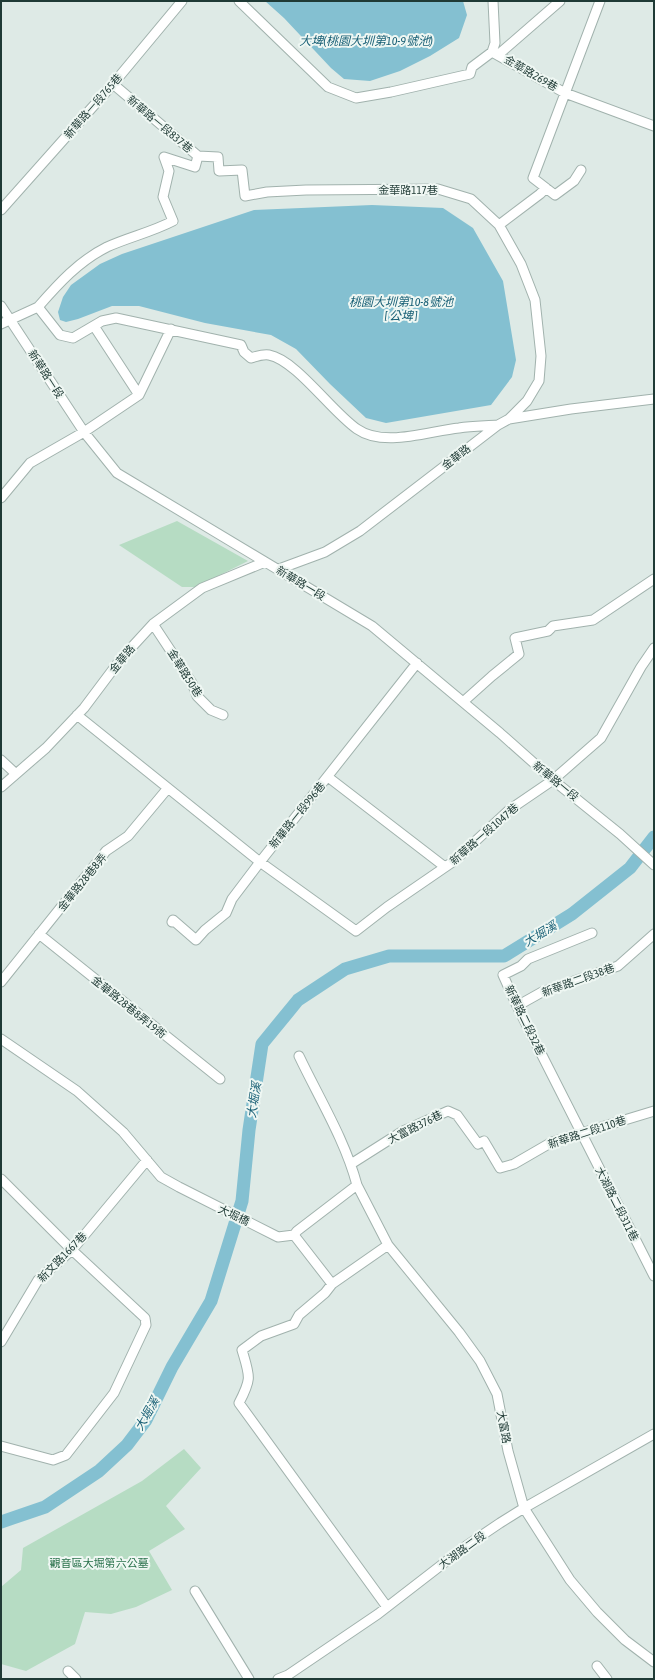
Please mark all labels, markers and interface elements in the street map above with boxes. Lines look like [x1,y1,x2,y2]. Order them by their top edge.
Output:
water label: 大埤(桃園大圳第10-9號池) [299,34,433,48]
street label: 金華路269巷 [502,53,560,93]
street label: 新華路一段765巷 [62,71,124,141]
street label: 新華路一段837巷 [125,93,195,155]
street label: 金華路117巷 [378,184,438,196]
water label: 桃園大圳第10-8號池 [ 公埤 ] [349,295,455,323]
street label: 新華路一段 [26,348,66,400]
street label: 金華路 [439,442,473,472]
street label: 新華路一段 [274,564,328,602]
street label: 金華路 [107,643,137,675]
street label: 金華路50巷 [166,647,204,699]
street label: 新華路一段 [531,759,581,803]
street label: 新華路一段996巷 [267,780,327,850]
street label: 新華路一段1047巷 [447,801,521,867]
street label: 金華路28巷8弄 [55,851,109,913]
water label: 大堀溪 [521,918,561,949]
street label: 新華路二段38巷 [540,961,616,999]
street label: 金華路28巷8弄19衖 [90,973,168,1041]
street label: 新華路二段32巷 [503,983,547,1057]
water label: 大堀溪 [244,1079,264,1119]
street label: 大富路376巷 [386,1108,444,1146]
street label: 新華路二段110巷 [546,1114,628,1150]
street label: 大湖路二段311巷 [593,1165,641,1243]
street label: 大堀橋 [217,1203,251,1227]
street label: 新文路1667巷 [35,1230,89,1284]
water label: 大堀溪 [132,1393,163,1433]
street label: 大富路 [495,1410,513,1444]
street label: 大湖路二段 [436,1529,488,1571]
park label: 觀音區大堀第六公墓 [50,1557,149,1569]

